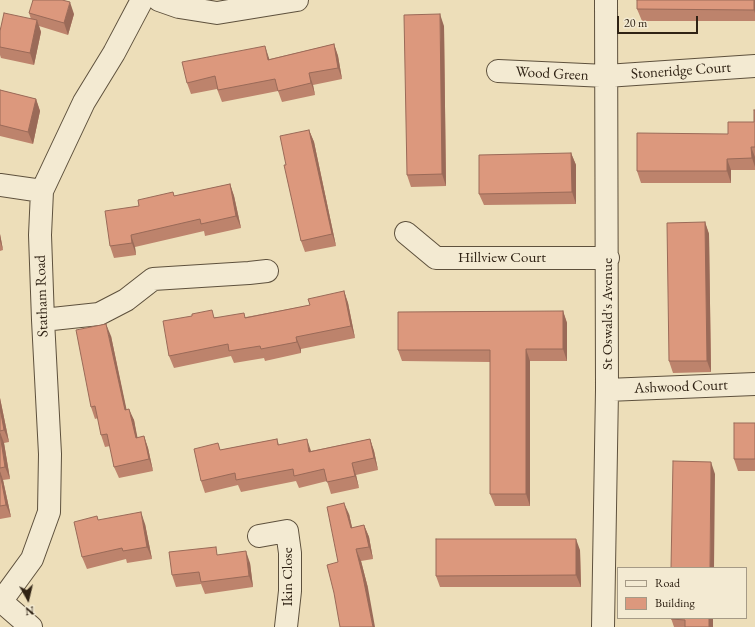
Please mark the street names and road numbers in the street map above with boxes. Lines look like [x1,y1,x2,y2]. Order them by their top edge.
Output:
street label: Stoneridge Court [630,59,732,83]
street label: Wood Green [515,63,589,85]
street label: Hillview Court [458,249,546,267]
street label: Statham Road [32,255,52,337]
street label: St Oswald's Avenue [599,258,617,370]
street label: Ashwood Court [634,376,728,398]
street label: Ikin Close [279,547,297,607]

